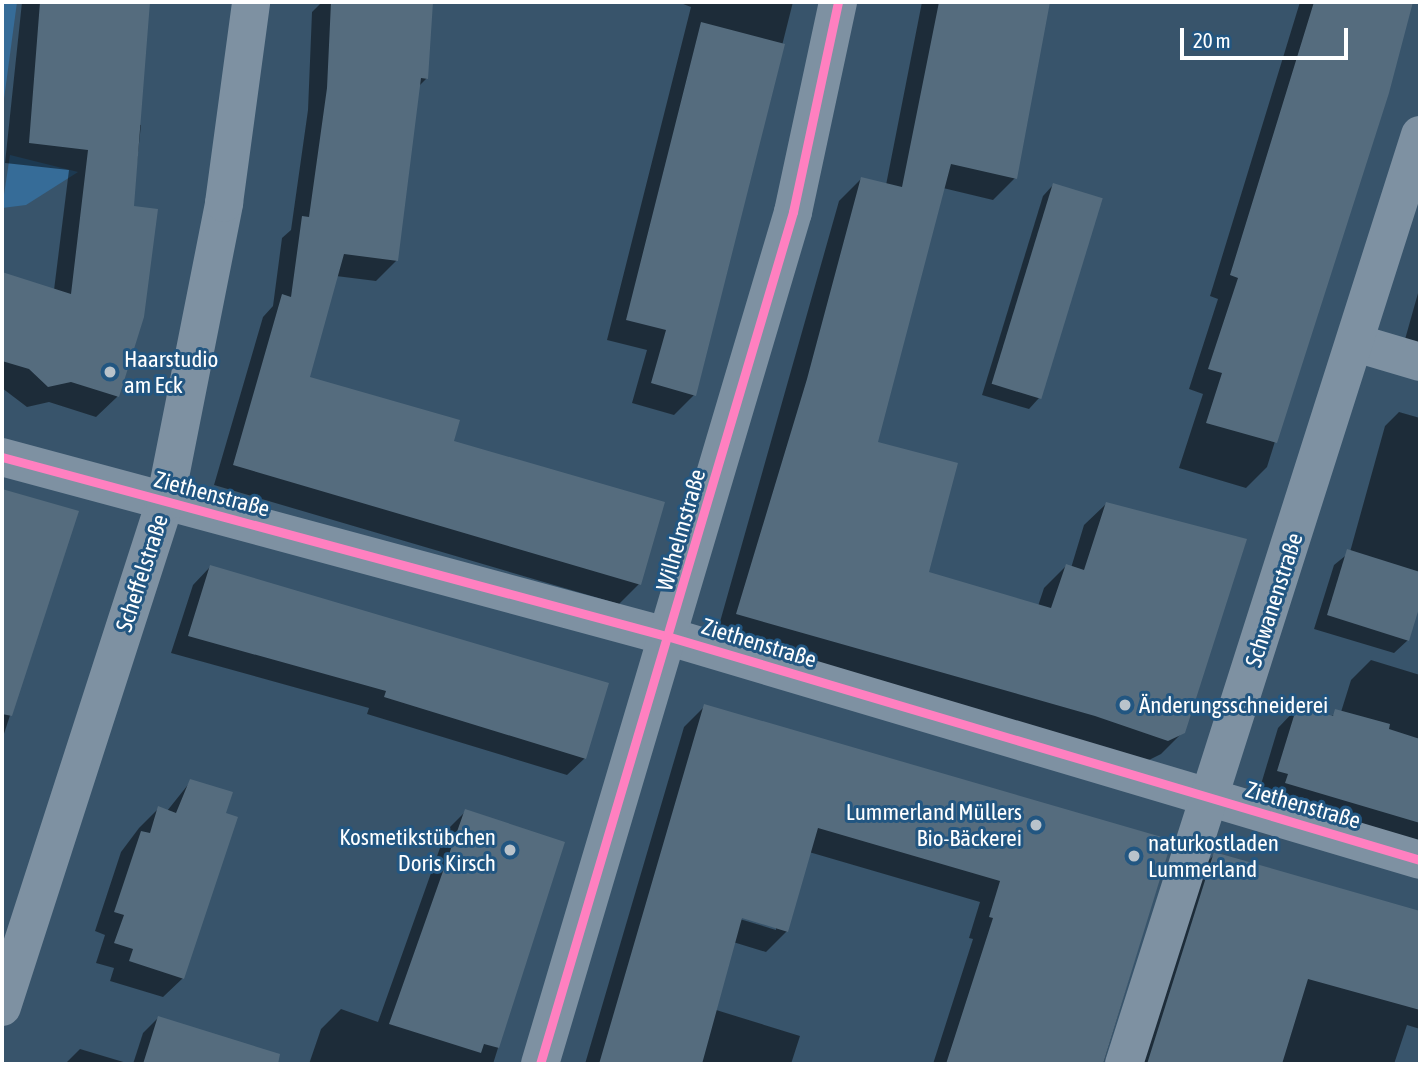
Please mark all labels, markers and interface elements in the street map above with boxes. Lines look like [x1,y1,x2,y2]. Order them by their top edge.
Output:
scale bar [1184,14,1352,58]
text: 20 m [1193,28,1231,52]
place label: Haarstudio am Eck [124,345,218,399]
marker: Haarstudio am Eck [102,364,118,380]
street label: Ziethenstraße [151,465,273,523]
street label: Wilhelmstraße [650,466,712,594]
street label: Scheffelstraße [110,511,174,635]
street label: Schwanenstraße [1239,530,1309,670]
street label: Ziethenstraße [698,612,820,674]
place label: Änderungsschneiderei [1139,691,1328,719]
marker: Änderungsschneiderei [1117,697,1133,713]
street label: Ziethenstraße [1242,775,1364,835]
place label: Lummerland Müllers Bio-Bäckerei [846,798,1022,852]
marker: Lummerland Müllers Bio-Bäckerei [1028,817,1044,833]
place label: Kosmetikstübchen Doris Kirsch [339,823,496,877]
place label: naturkostladen Lummerland [1148,829,1279,883]
marker: Kosmetikstübchen Doris Kirsch [502,842,518,858]
marker: naturkostladen Lummerland [1126,848,1142,864]

